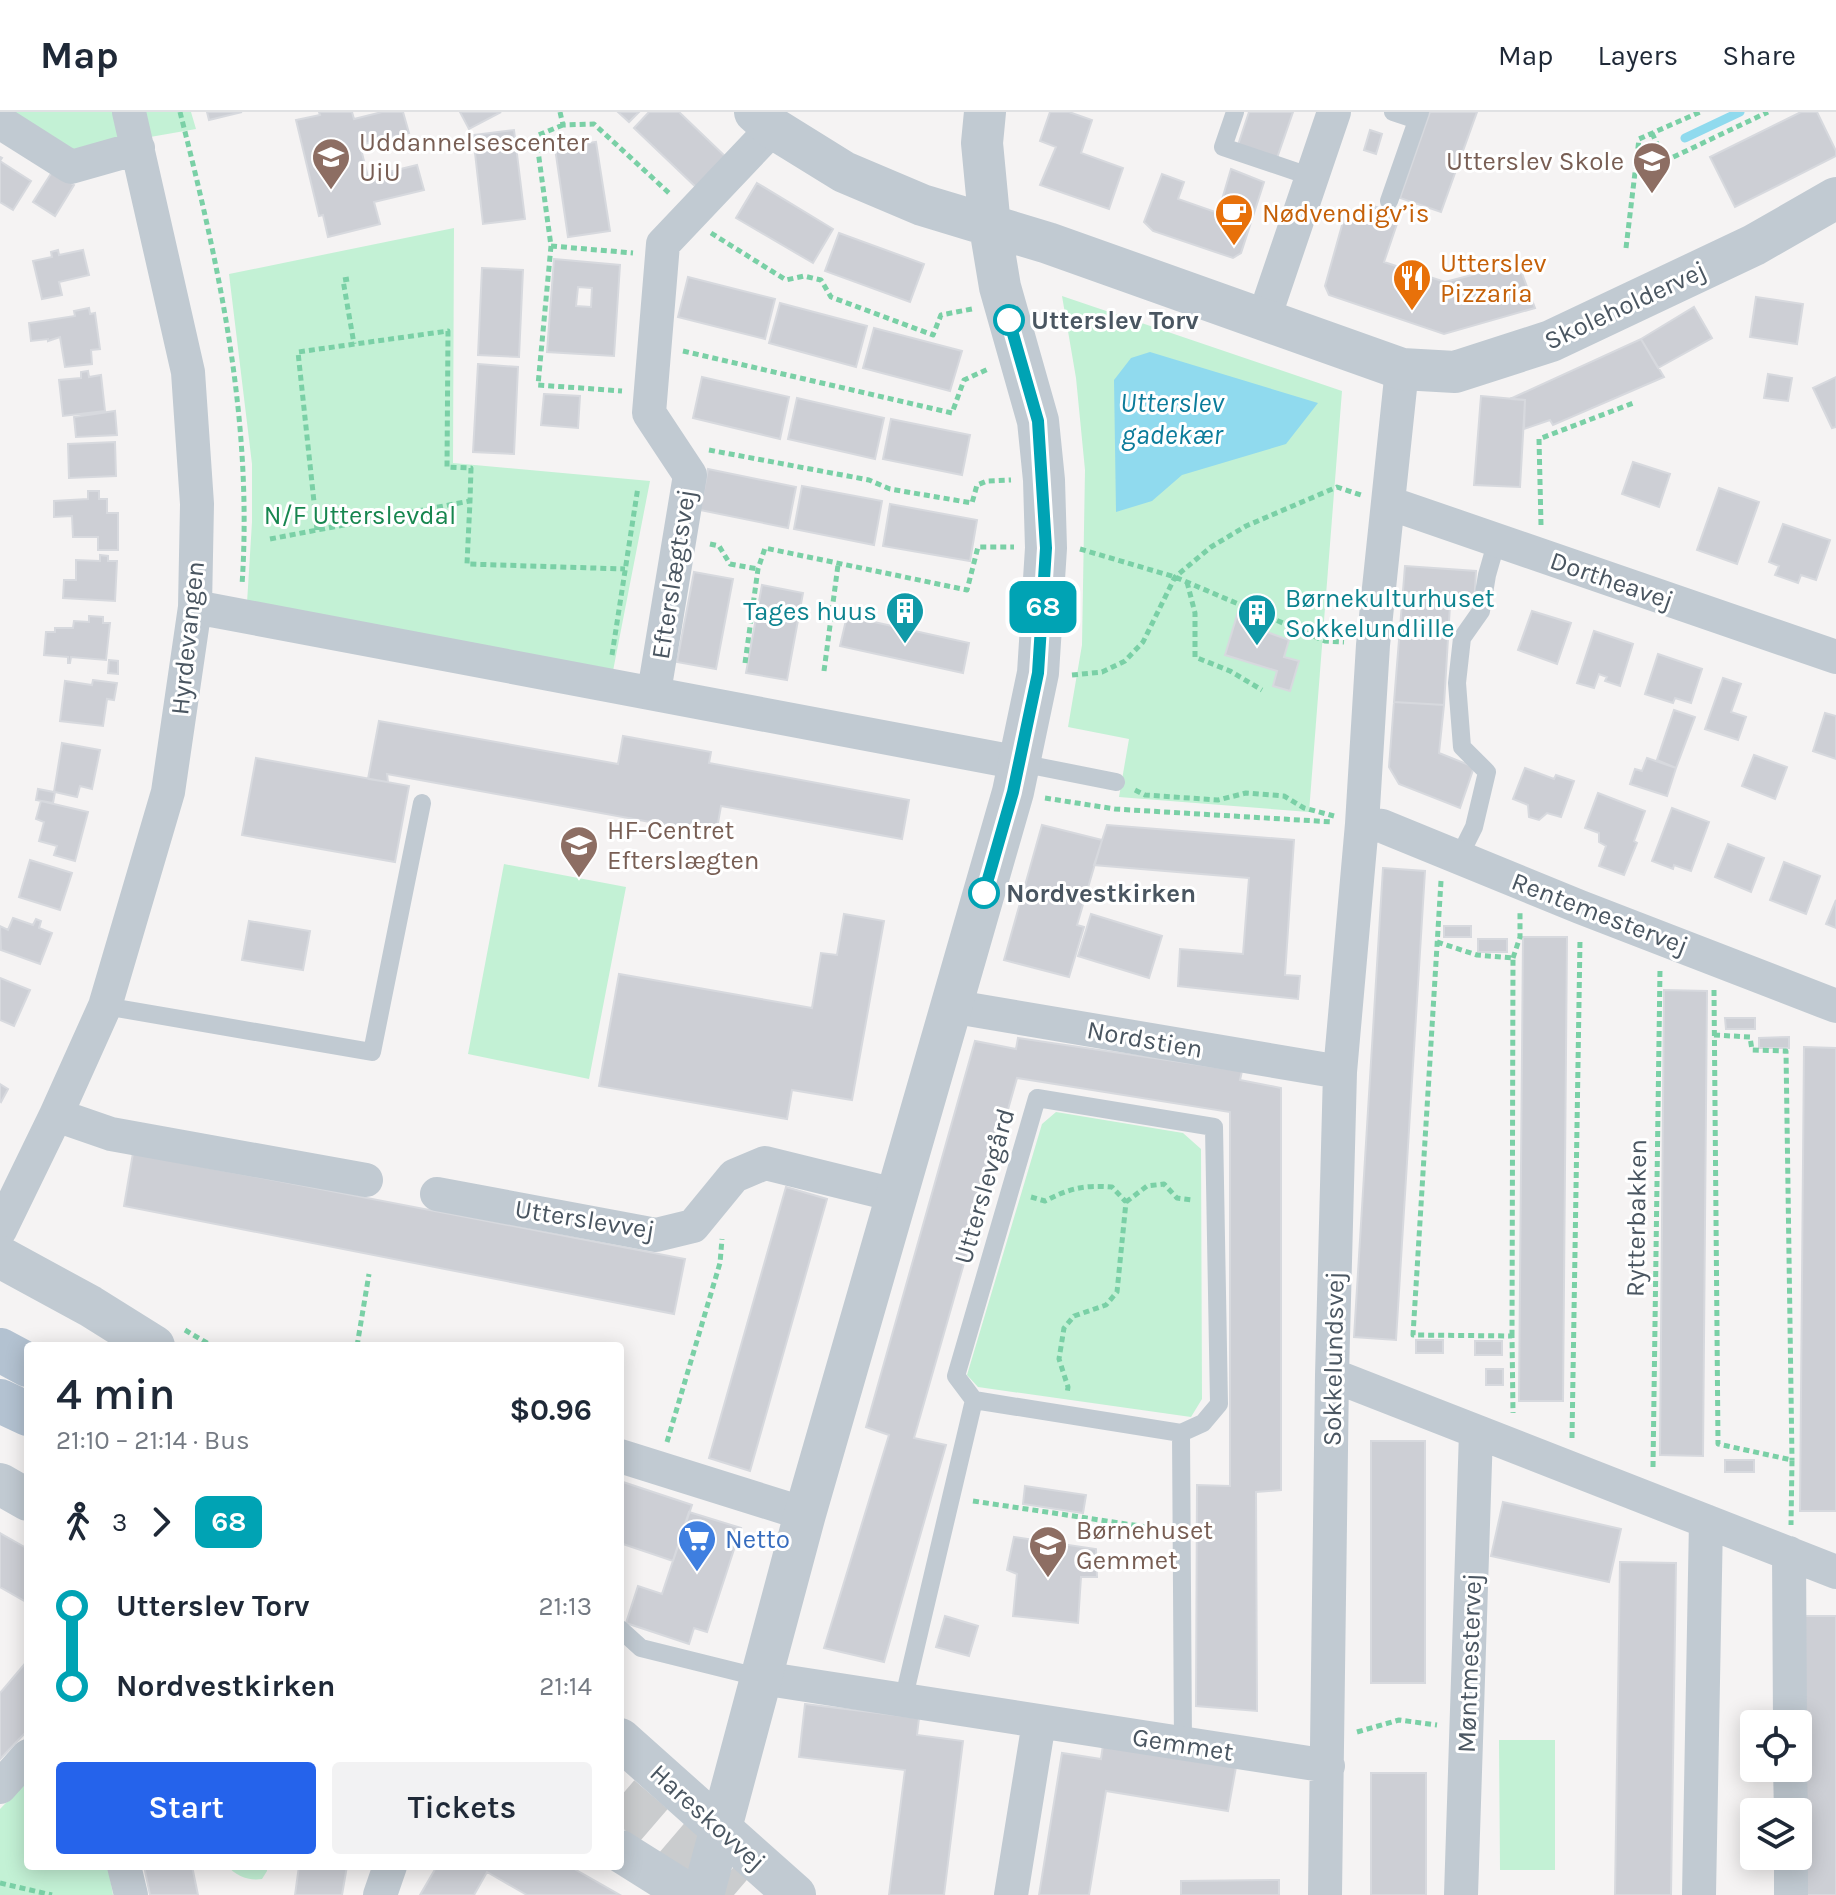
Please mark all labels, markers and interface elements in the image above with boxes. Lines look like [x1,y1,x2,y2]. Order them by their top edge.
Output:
text: Map [40,33,119,78]
text: Map [1498,39,1553,72]
text: Layers [1597,39,1678,72]
text: Share [1722,39,1796,72]
place label: Uddannelsescenter UiU [359,127,589,188]
school or university icon: Uddannelsescenter UiU [310,136,352,191]
school or university icon: Utterslev Skole [1631,140,1673,195]
place label: Utterslev Skole [1446,146,1624,177]
cafe icon: Nødvendigv’is [1213,192,1255,247]
place label: Nødvendigv’is [1262,198,1429,229]
place label: Utterslev Pizzaria [1440,248,1547,309]
street label: Skoleholdervej [1539,254,1711,357]
restaurant icon: Utterslev Pizzaria [1391,257,1433,312]
marker: Utterslev Torv [994,305,1024,335]
place label: Utterslev Torv [1031,305,1199,336]
water label: Utterslev gadekær [1120,386,1225,451]
street label: Efterslægtsvej [645,487,702,661]
park label: N/F Utterslevdal [264,500,456,531]
street label: Dortheavej [1546,545,1678,616]
street label: Hyrdevangen [164,560,211,716]
line badge: 68 [1007,581,1079,633]
place label: Børnekulturhuset Sokkelundlille [1285,583,1495,644]
building icon: Tages huus [884,590,926,645]
text: 68 [1025,590,1061,623]
building icon: Børnekulturhuset Sokkelundlille [1236,592,1278,647]
place label: Tages huus [743,596,877,627]
place label: HF-Centret Efterslægten [607,815,760,876]
school or university icon: HF-Centret Efterslægten [558,824,600,879]
street label: Rentemestervej [1507,866,1692,961]
marker: Nordvestkirken [969,878,999,908]
place label: Nordvestkirken [1006,878,1196,909]
street label: Nordstien [1085,1014,1205,1065]
street label: Utterslevgård [947,1105,1021,1267]
street label: Rytterbakken [1620,1139,1653,1297]
street label: Utterslevvej [513,1193,657,1246]
street label: Sokkelundsvej [1316,1271,1351,1447]
text: 4 min [56,1369,176,1420]
text: $0.96 [509,1392,592,1428]
text: 21:10 – 21:14 · Bus [56,1425,250,1456]
icon: walk [56,1500,100,1544]
icon: forward [139,1500,183,1544]
text: 68 [211,1505,246,1538]
text: 3 [112,1507,127,1538]
place label: Børnehuset Gemmet [1076,1515,1213,1576]
supermarket icon: Netto [676,1518,718,1573]
place label: Netto [725,1524,790,1555]
school or university icon: Børnehuset Gemmet [1027,1524,1069,1579]
street label: Møntmestervej [1451,1572,1488,1754]
text: Utterslev Torv [116,1588,310,1624]
text: 21:13 [538,1591,592,1622]
text: Nordvestkirken [116,1668,336,1704]
text: 21:14 [539,1671,592,1702]
map controls [1740,1710,1812,1870]
button: locate [1740,1710,1812,1782]
street label: Gemmet [1130,1721,1236,1768]
street label: Hareskovvej [644,1757,772,1877]
button: Start [56,1762,316,1854]
button: Tickets [332,1762,592,1854]
button: layers [1740,1798,1812,1870]

